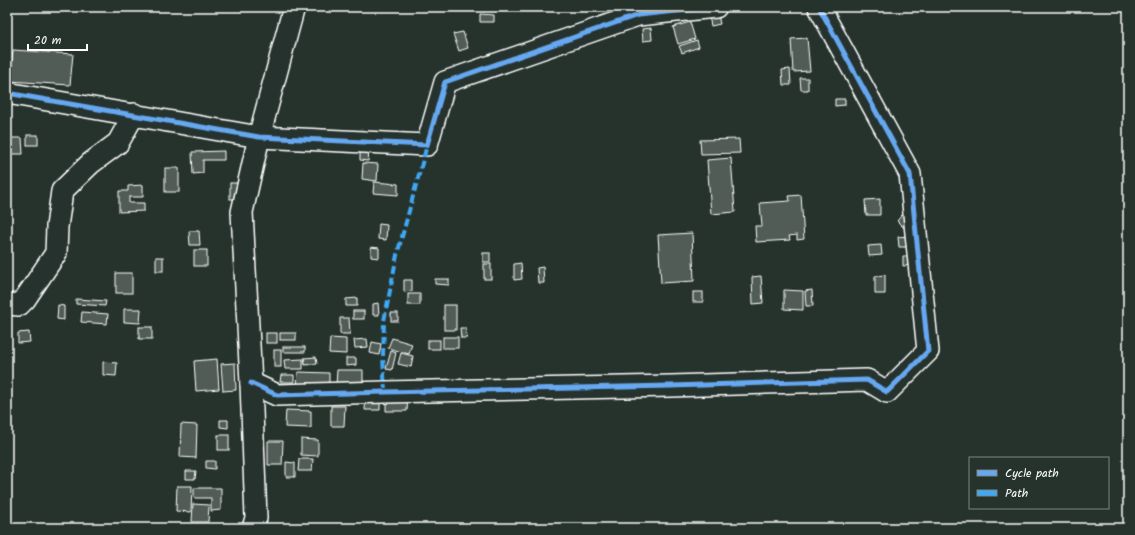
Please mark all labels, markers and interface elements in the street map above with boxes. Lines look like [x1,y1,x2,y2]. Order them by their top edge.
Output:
scale bar [28,26,87,52]
text: 20 m [34,31,62,50]
legend [969,457,1109,509]
text: Cycle path [1005,464,1059,483]
text: Path [1005,484,1028,503]

